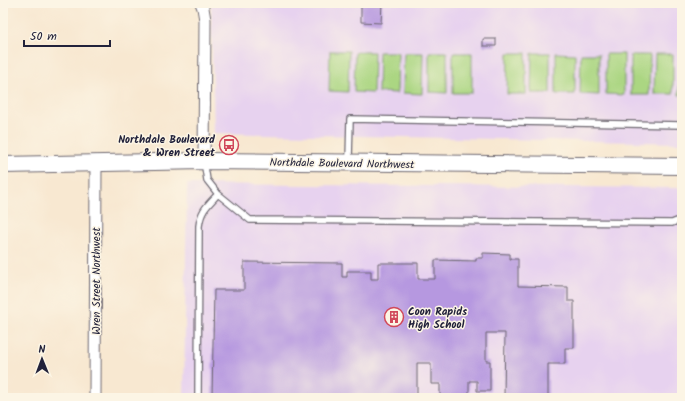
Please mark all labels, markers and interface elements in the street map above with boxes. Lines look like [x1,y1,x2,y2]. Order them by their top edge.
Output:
scale bar [24,22,110,48]
text: 50 m [30,27,57,46]
place label: Northdale Boulevard & Wren Street [118,131,216,162]
bus stop icon: Northdale Boulevard & Wren Street [218,134,240,156]
street label: Northdale Boulevard Northwest [269,154,415,174]
street label: Wren Street Northwest [88,227,106,335]
place label: Coon Rapids High School [408,303,468,334]
building icon: Coon Rapids High School [383,306,405,328]
north arrow [22,339,62,379]
text: N [38,341,46,359]

